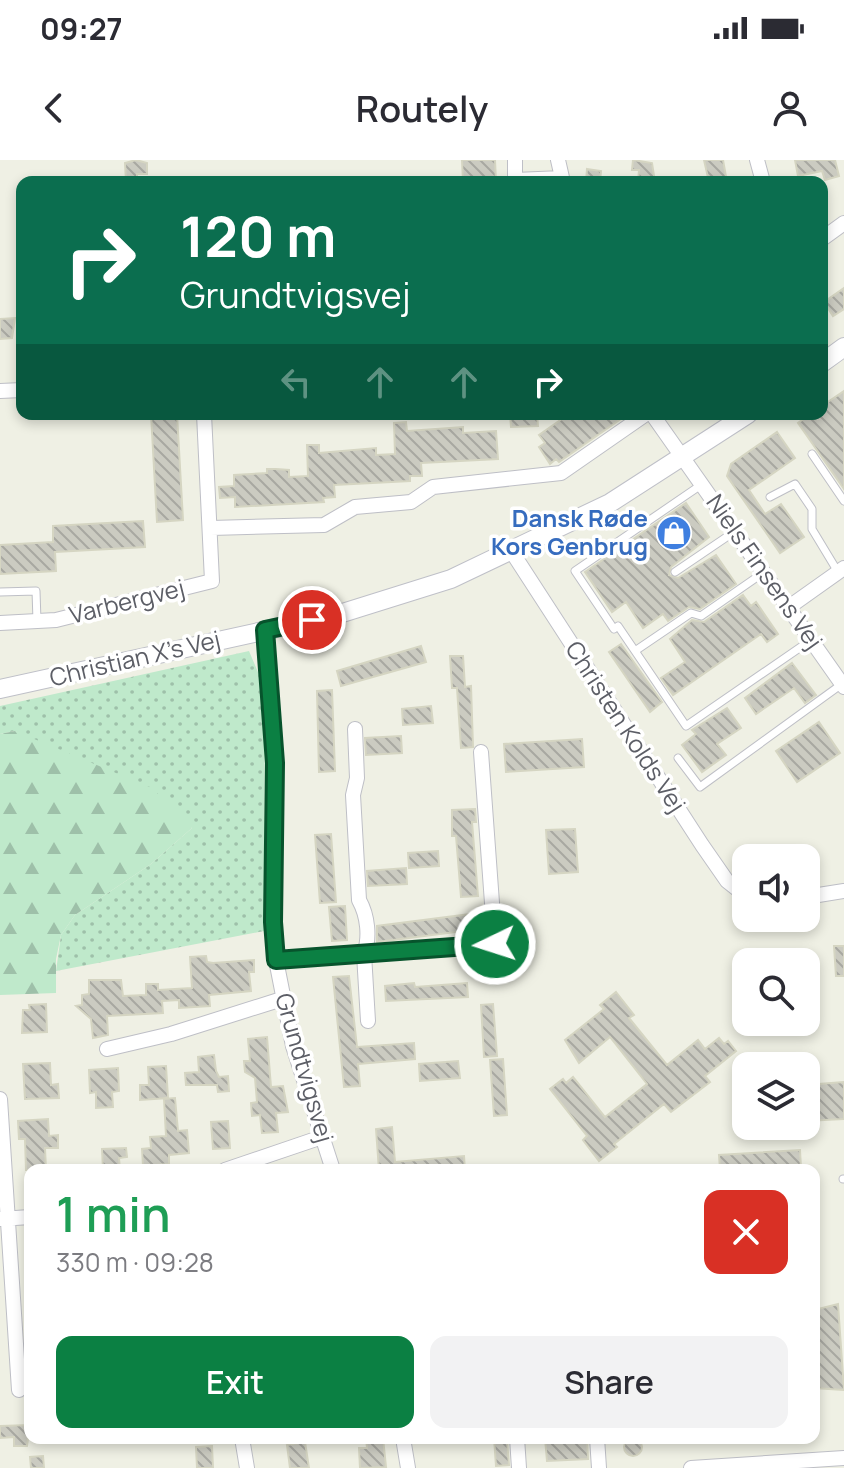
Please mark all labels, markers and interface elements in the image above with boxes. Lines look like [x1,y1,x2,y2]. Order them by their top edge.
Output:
text: 09:27 [40,8,123,49]
text: Routely [356,84,488,133]
icon: back [32,86,76,130]
icon: person [768,86,812,130]
text: 120 m [180,197,336,274]
icon: right [48,208,152,312]
text: Grundtvigsvej [180,270,411,319]
icon: left [274,360,318,404]
icon: ahead [358,360,402,404]
icon: ahead [442,360,486,404]
icon: right [526,360,570,404]
street label: Niels Finsens Vej [700,487,831,655]
place label: Dansk Røde Kors Genbrug [491,501,648,562]
shop icon: Dansk Røde Kors Genbrug [655,514,693,552]
street label: Varbergvej [66,570,188,631]
pin [278,586,346,654]
icon: arrive [290,598,334,642]
street label: Christian X's Vej [46,622,223,693]
street label: Christen Kolds Vej [559,634,694,818]
map controls [732,844,820,1140]
button: sound [732,844,820,932]
position arrow [453,902,537,986]
button: search [732,948,820,1036]
street label: Grundtvigsvej [268,989,342,1146]
button: layers [732,1052,820,1140]
text: 1 min [56,1181,170,1246]
button: close [704,1190,788,1274]
text: 330 m · 09:28 [56,1244,214,1280]
button: Exit [56,1336,414,1428]
button: Share [430,1336,788,1428]

